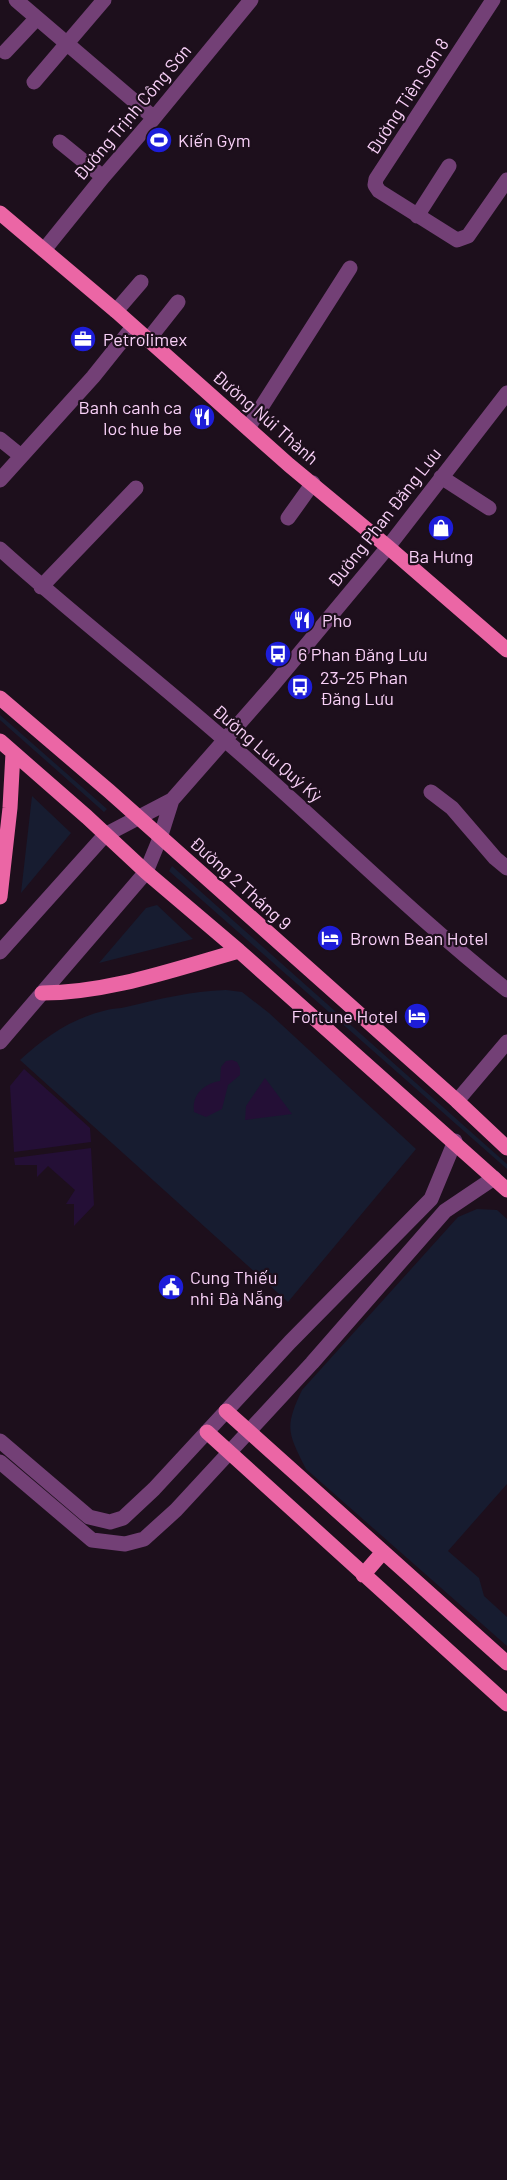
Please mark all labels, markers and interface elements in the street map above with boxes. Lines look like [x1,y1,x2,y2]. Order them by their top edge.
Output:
street label: Đường Tiên Sơn 8 [361,34,453,158]
street label: Đường Trịnh Công Sơn [69,39,195,185]
sports icon: Kiến Gym [144,125,174,155]
place label: Kiến Gym [178,129,251,151]
office icon: Petrolimex [68,324,98,354]
place label: Petrolimex [103,328,187,350]
street label: Đường Núi Thành [209,365,323,469]
place label: Banh canh ca loc hue be [79,396,182,439]
restaurant icon: Banh canh ca loc hue be [187,402,217,432]
street label: Đường Phan Đăng Lưu [323,443,445,591]
shop icon: Ba Hưng [426,513,456,543]
place label: Ba Hưng [409,545,473,567]
restaurant icon: Pho [287,605,317,635]
place label: Pho [322,609,352,631]
bus stop icon: 6 Phan Đăng Lưu [263,639,293,669]
place label: 6 Phan Đăng Lưu [298,643,428,665]
place label: 23-25 Phan Đăng Lưu [320,666,408,709]
bus stop icon: 23-25 Phan Đăng Lưu [285,672,315,702]
street label: Đường Lưu Quý Kỳ [209,699,327,807]
street label: Đường 2 Tháng 9 [186,832,296,934]
hotel icon: Brown Bean Hotel [315,923,345,953]
place label: Brown Bean Hotel [350,927,488,949]
hotel icon: Fortune Hotel [402,1001,432,1031]
place label: Fortune Hotel [291,1005,398,1027]
place label: Cung Thiếu nhi Đà Nẵng [190,1266,283,1309]
public building icon: Cung Thiếu nhi Đà Nẵng [156,1272,186,1302]

